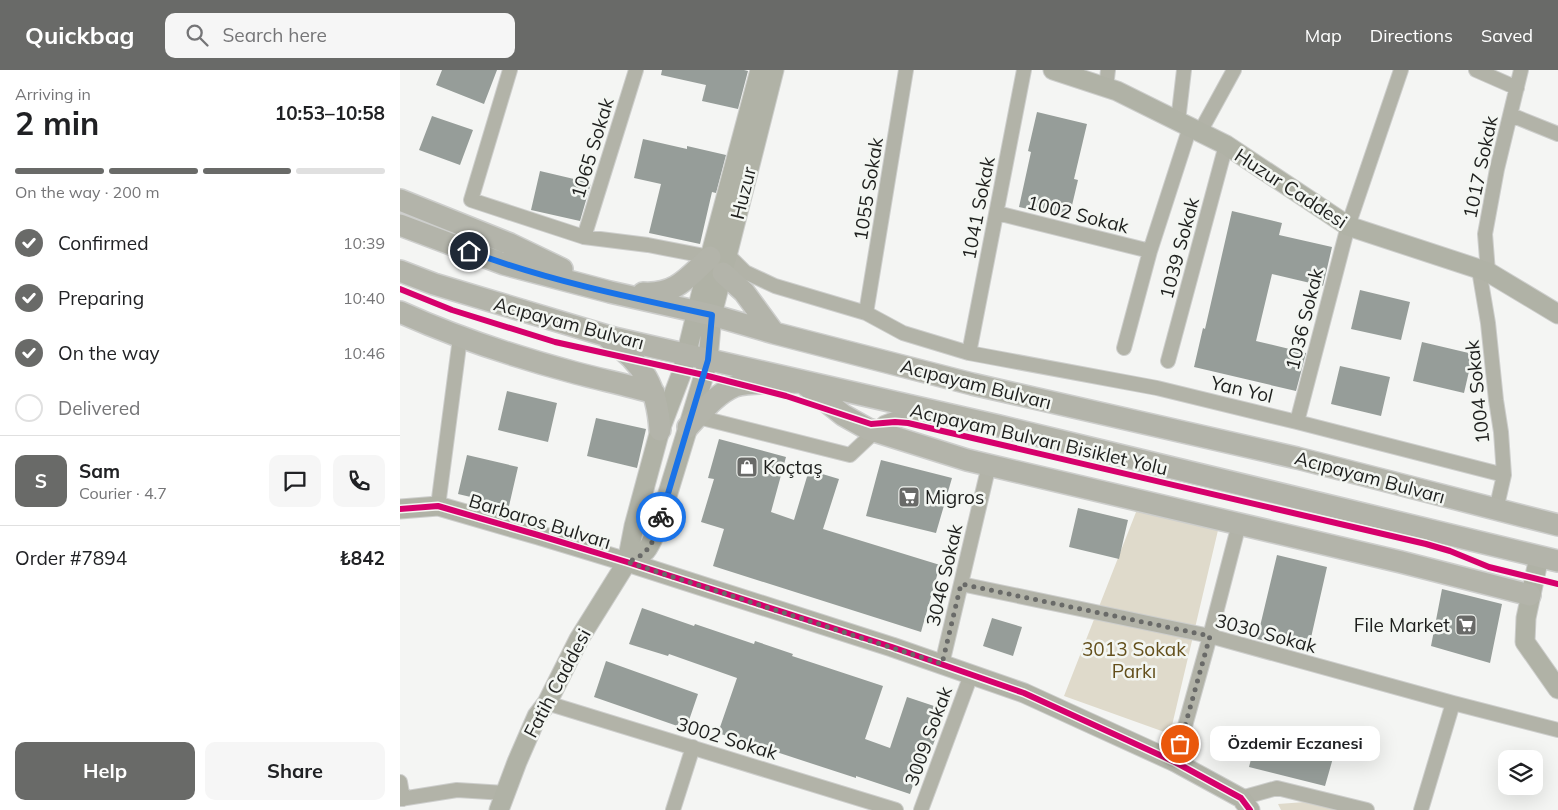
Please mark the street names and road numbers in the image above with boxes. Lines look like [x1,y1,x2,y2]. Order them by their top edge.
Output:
street label: 1065 Sokak [565,95,619,201]
street label: 1017 Sokak [1457,113,1503,220]
street label: 1055 Sokak [848,135,888,242]
street label: Huzur Caddesi [1230,143,1352,233]
street label: 1041 Sokak [956,154,1000,261]
street label: Huzur [725,164,761,222]
street label: 1002 Sokak [1025,190,1132,238]
street label: 1039 Sokak [1154,194,1204,301]
street label: 1036 Sokak [1280,265,1328,372]
street label: Acıpayam Bulvarı [491,291,647,355]
street label: 1004 Sokak [1460,339,1494,445]
street label: Acıpayam Bulvarı [898,354,1054,414]
street label: Yan Yol [1208,370,1275,408]
street label: Acıpayam Bulvarı Bisiklet Yolu [908,398,1170,480]
street label: Acıpayam Bulvarı [1292,445,1448,509]
street label: Barbaros Bulvarı [466,488,614,554]
street label: 3046 Sokak [921,521,967,628]
street label: 3030 Sokak [1213,608,1320,658]
street label: Fatih Caddesi [518,624,596,742]
street label: 3009 Sokak [899,683,957,789]
street label: 3002 Sokak [674,711,780,765]

